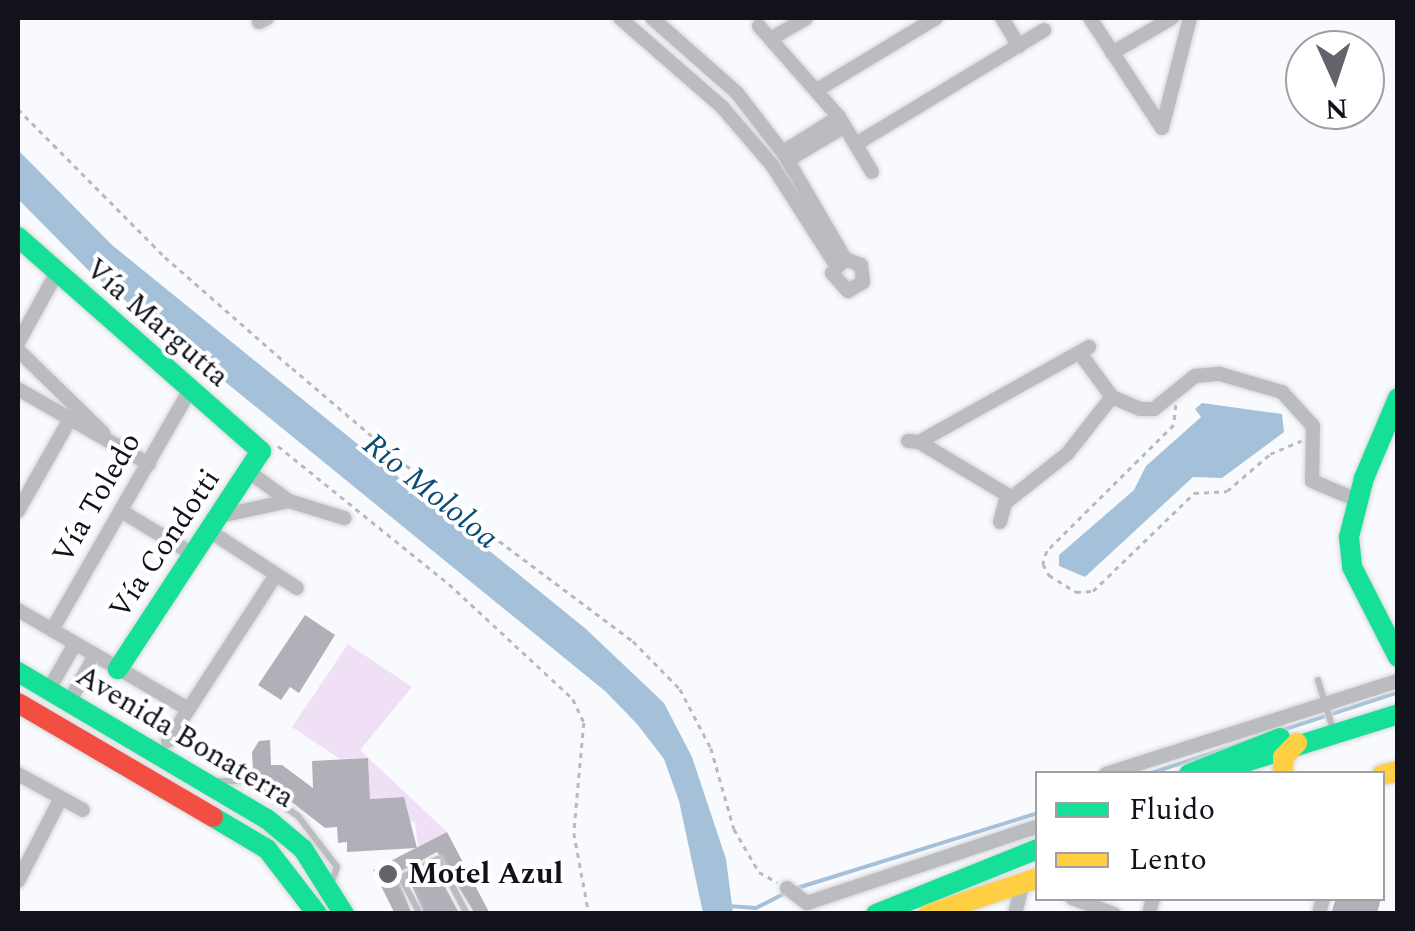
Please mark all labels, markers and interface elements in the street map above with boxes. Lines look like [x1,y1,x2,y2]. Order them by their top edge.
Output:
north arrow [1285,30,1385,130]
text: N [1324,86,1349,131]
street label: Vía Margutta [78,251,236,395]
street label: Vía Toledo [45,426,149,570]
water label: Río Mololoa [355,426,505,558]
street label: Vía Condotti [102,462,228,626]
street label: Avenida Bonaterra [69,658,301,816]
legend [1035,771,1385,901]
text: Fluido [1129,787,1215,833]
text: Lento [1129,837,1207,883]
place label: Motel Azul [408,856,563,892]
marker: Motel Azul [377,863,399,885]

